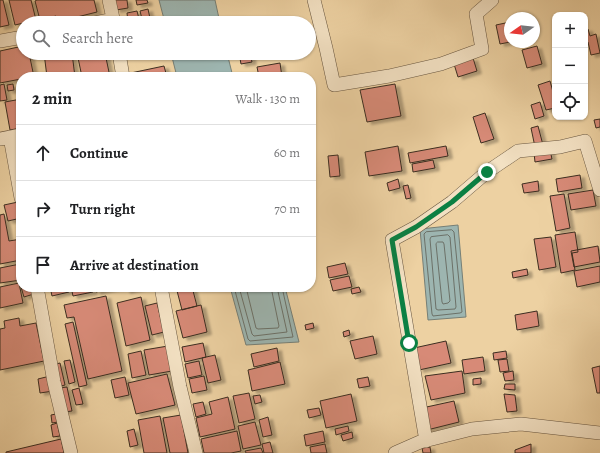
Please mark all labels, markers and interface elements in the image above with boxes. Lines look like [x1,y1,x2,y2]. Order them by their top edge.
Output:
north arrow [504,12,540,48]
map controls [552,12,588,120]
button: + [552,12,588,48]
search box [16,16,316,60]
icon: search [30,27,52,49]
text: Search here [62,28,133,48]
button: − [552,48,588,84]
button: locate [552,84,588,120]
text: 2 min [32,87,72,110]
text: Walk · 130 m [235,90,300,107]
icon: ahead [32,142,54,164]
text: Continue [70,143,128,163]
text: 60 m [274,144,300,161]
route end [478,163,496,181]
icon: right [32,198,54,220]
text: Turn right [70,199,135,219]
text: 70 m [274,200,300,217]
icon: arrive [32,254,54,276]
text: Arrive at destination [70,255,199,275]
route start [400,334,418,352]

